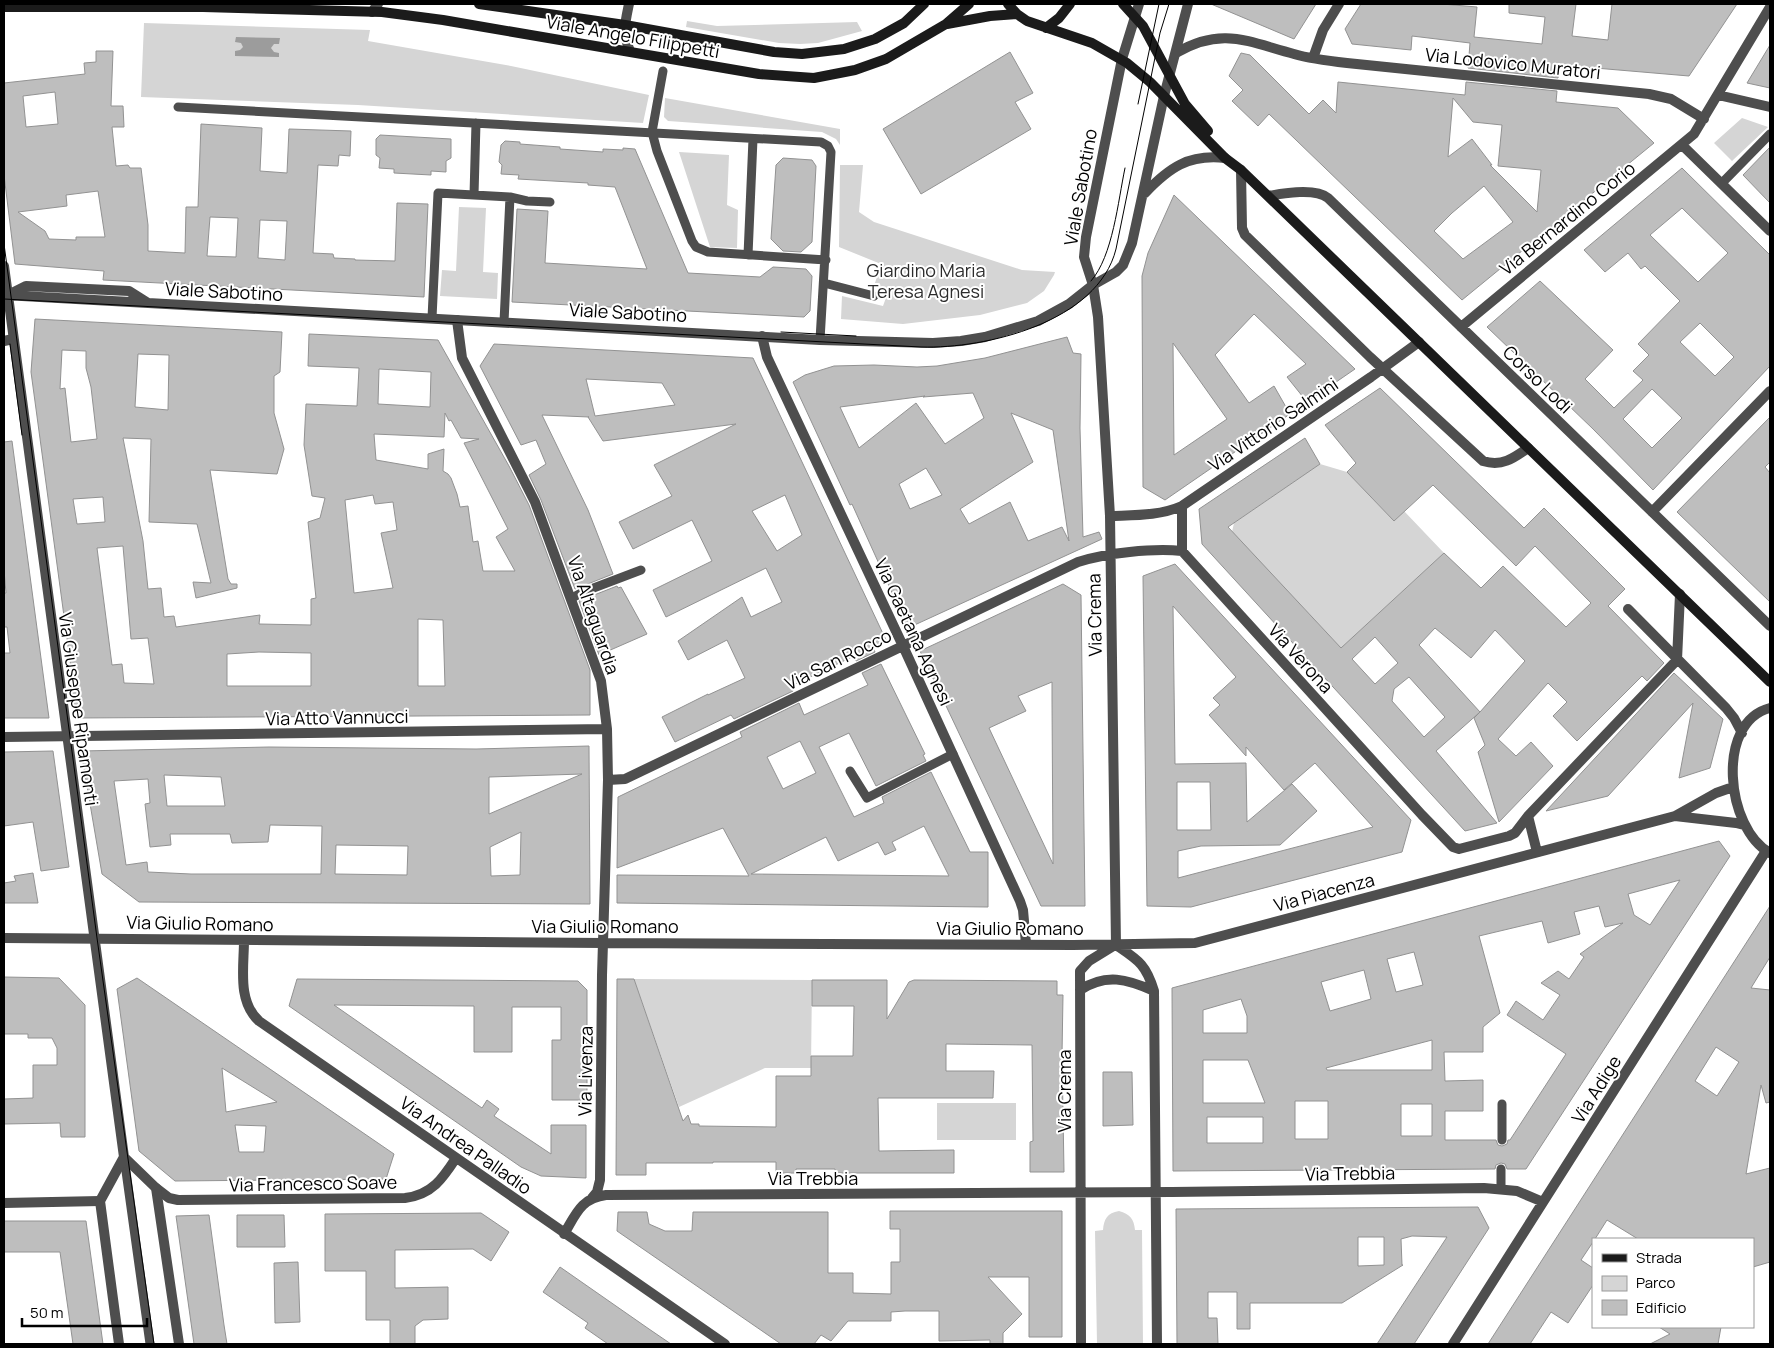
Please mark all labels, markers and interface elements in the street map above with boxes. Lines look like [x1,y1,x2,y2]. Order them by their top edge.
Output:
street label: Viale Angelo Filippetti [544,9,722,63]
street label: Via Lodovico Muratori [1424,42,1602,84]
street label: Viale Sabotino [1058,127,1102,247]
street label: Via Bernardino Corio [1494,156,1640,280]
park label: Giardino Maria Teresa Agnesi [867,258,985,303]
street label: Viale Sabotino [164,276,284,306]
street label: Viale Sabotino [568,297,688,327]
street label: Corso Lodi [1498,340,1578,418]
street label: Via Vittorio Salmini [1203,372,1343,476]
street label: Via Altaguardia [563,553,625,677]
street label: Via Gaetana Agnesi [869,554,959,710]
street label: Via Crema [1081,573,1107,657]
street label: Via Giuseppe Ripamonti [54,611,104,807]
street label: Via Verona [1263,618,1339,698]
street label: Via San Rocco [781,623,895,695]
street label: Via Atto Vannucci [265,704,409,730]
street label: Via Piacenza [1271,867,1377,917]
street label: Via Giulio Romano [126,910,274,936]
street label: Via Giulio Romano [531,914,679,938]
street label: Via Giulio Romano [936,916,1084,940]
street label: Via Livenza [572,1026,598,1116]
street label: Via Crema [1052,1049,1076,1133]
street label: Via Adige [1566,1051,1626,1127]
street label: Via Andrea Palladio [395,1091,537,1199]
street label: Via Trebbia [1305,1160,1395,1186]
street label: Via Trebbia [768,1166,858,1190]
street label: Via Francesco Soave [229,1170,397,1196]
legend [1592,1238,1754,1328]
text: Strada [1636,1247,1682,1268]
text: Parco [1636,1272,1675,1293]
scale bar [22,1296,148,1328]
text: Edificio [1636,1297,1687,1318]
text: 50 m [30,1302,64,1323]

